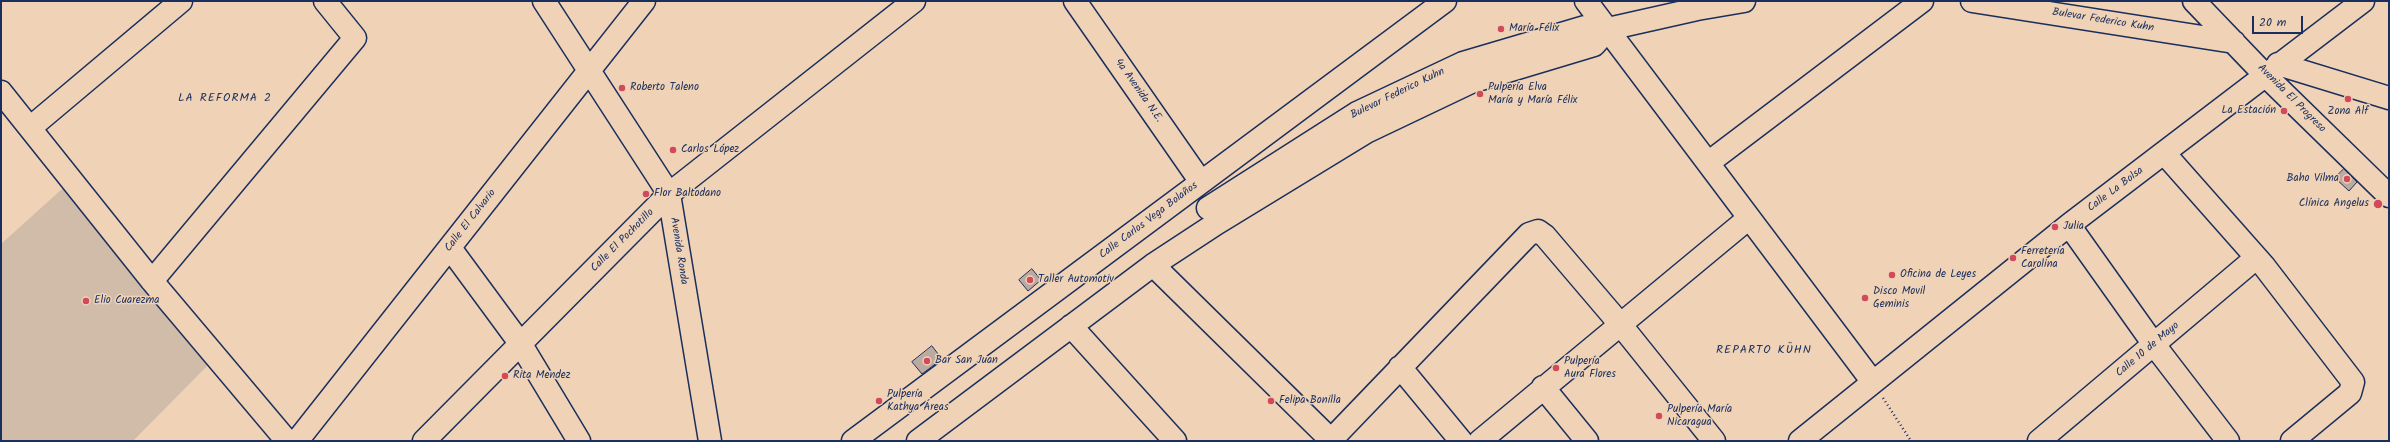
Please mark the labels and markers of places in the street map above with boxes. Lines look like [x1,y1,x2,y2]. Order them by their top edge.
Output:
place label: María Félix [1509,22,1559,36]
marker: María Félix [1496,24,1506,34]
place label: Roberto Taleno [630,81,699,95]
place label: Pulpería Elva María y María Félix [1488,81,1577,107]
marker: Roberto Taleno [617,83,627,93]
marker: Pulpería Elva María y María Félix [1475,89,1485,99]
marker: Zona Alf [2343,94,2353,104]
place label: La Estación [2222,104,2276,118]
place label: Zona Alf [2328,105,2368,119]
marker: La Estación [2279,106,2289,116]
place label: Carlos López [681,143,739,157]
marker: Carlos López [668,145,678,155]
place label: Baho Vilma [2286,172,2339,186]
marker: Baho Vilma [2342,174,2352,184]
place label: Flor Baltodano [654,187,721,201]
marker: Flor Baltodano [641,189,651,199]
place label: Clínica Angelus [2299,197,2369,211]
marker: Clínica Angelus [2372,198,2384,210]
place label: Julia [2063,220,2084,234]
marker: Julia [2050,222,2060,232]
place label: Ferretería Carolina [2021,245,2065,271]
marker: Ferretería Carolina [2008,253,2018,263]
place label: Oficina de Leyes [1900,268,1976,282]
marker: Oficina de Leyes [1887,270,1897,280]
place label: Taller Automotiv [1038,273,1114,287]
marker: Taller Automotiv [1025,275,1035,285]
place label: Disco Movil Geminis [1873,285,1925,311]
marker: Disco Movil Geminis [1860,293,1870,303]
place label: Elio Cuarezma [94,294,160,308]
marker: Elio Cuarezma [81,296,91,306]
place label: Bar San Juan [935,354,998,368]
place label: Pulpería Aura Flores [1564,355,1616,381]
marker: Bar San Juan [922,356,932,366]
marker: Pulpería Aura Flores [1551,363,1561,373]
place label: Rita Mendez [513,369,571,383]
marker: Rita Mendez [500,371,510,381]
place label: Pulpería Kathya Áreas [887,388,949,414]
place label: Felipa Bonilla [1279,394,1341,408]
marker: Pulpería Kathya Áreas [874,396,884,406]
marker: Felipa Bonilla [1266,396,1276,406]
place label: Pulpería María Nicaragua [1667,403,1732,429]
marker: Pulpería María Nicaragua [1654,411,1664,421]

